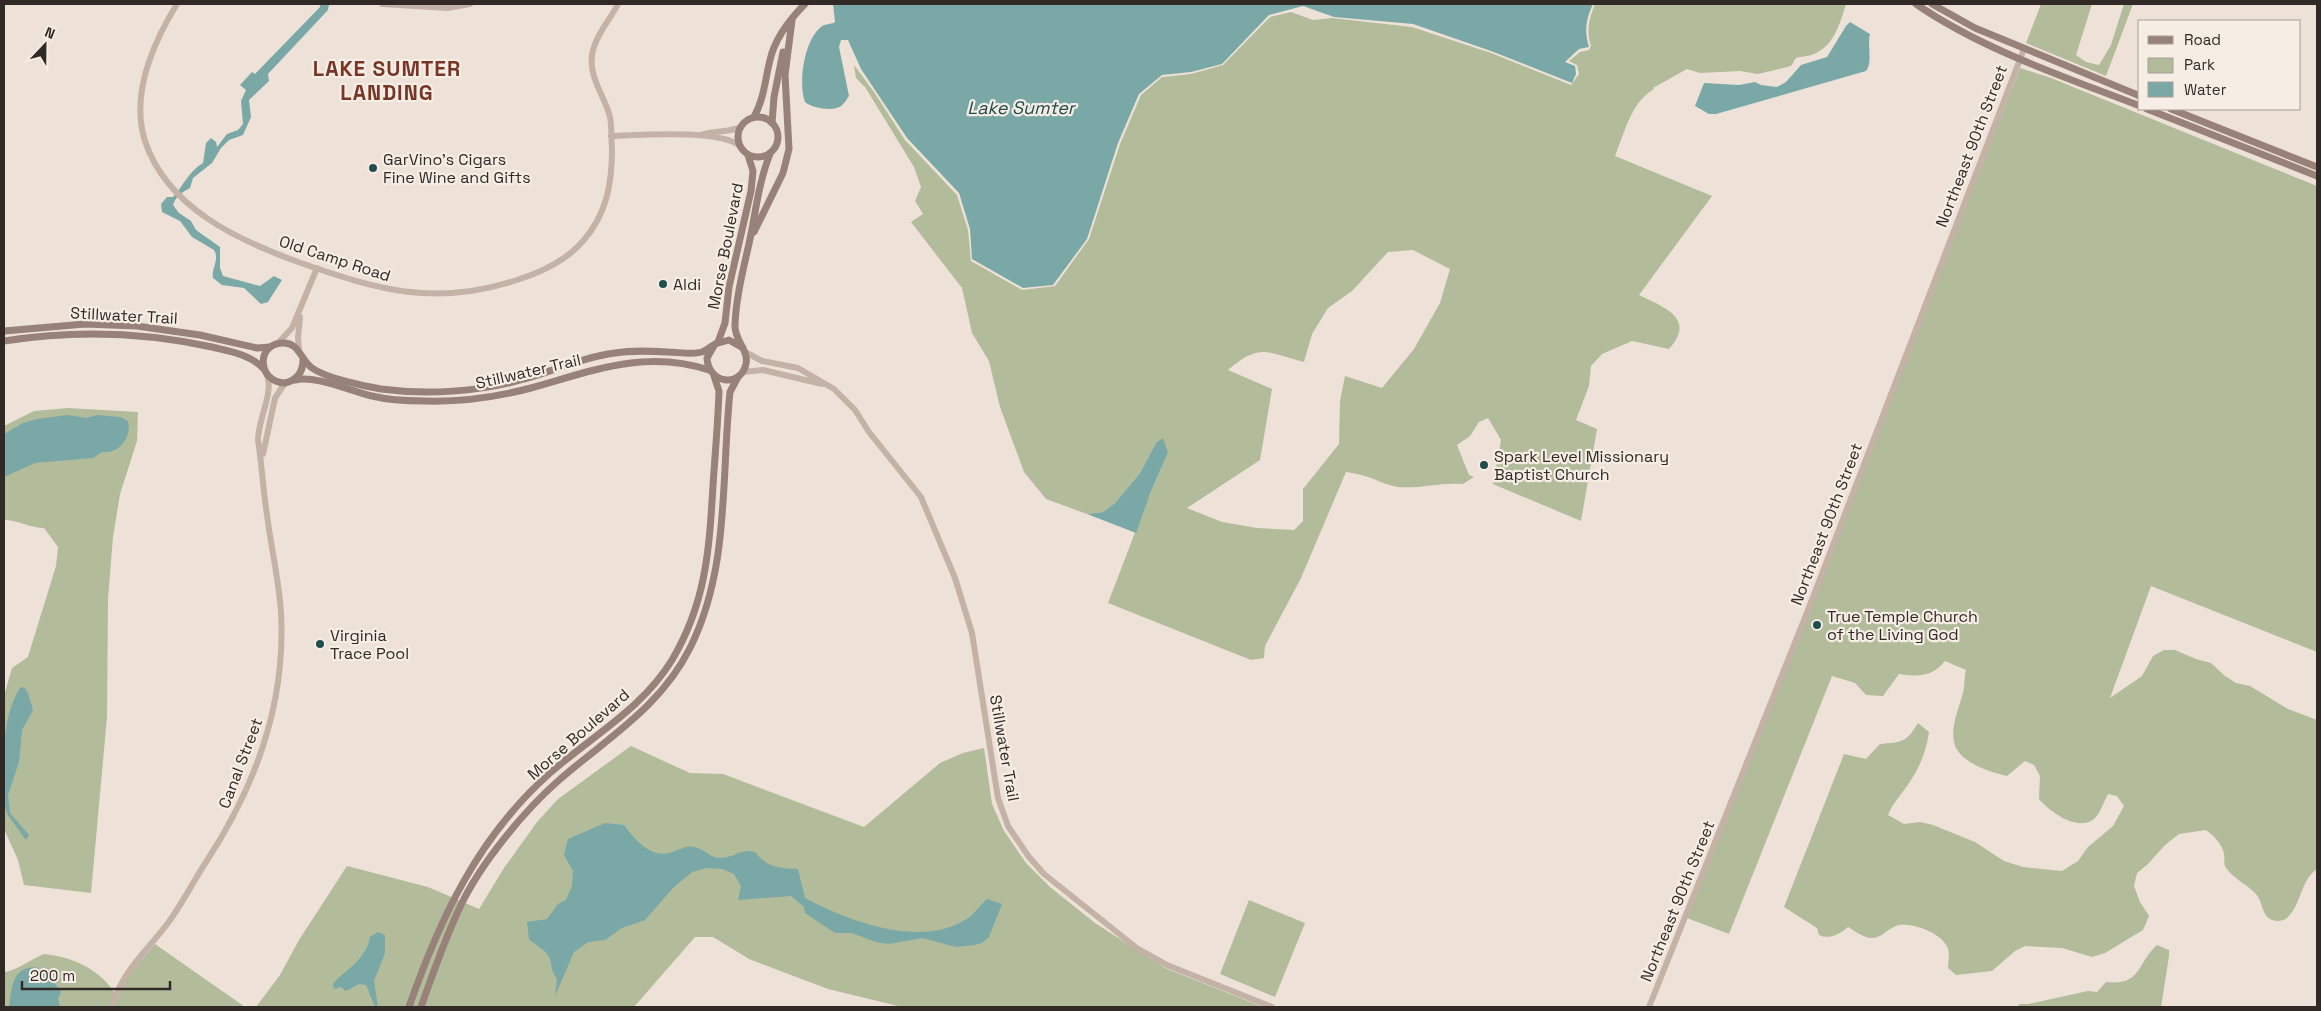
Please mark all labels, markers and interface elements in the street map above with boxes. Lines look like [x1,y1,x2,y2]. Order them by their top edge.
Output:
north arrow [20,20,70,70]
legend [2138,20,2301,110]
text: N [42,23,58,43]
text: Road [2184,30,2221,49]
district label: LAKE SUMTER LANDING [313,55,461,106]
text: Park [2184,55,2215,74]
street label: Northeast 90th Street [1931,62,2012,230]
text: Water [2184,80,2227,99]
water label: Lake Sumter [967,96,1077,119]
place label: GarVino's Cigars Fine Wine and Gifts [383,149,531,188]
marker: GarVino's Cigars Fine Wine and Gifts [367,162,379,174]
street label: Morse Boulevard [703,181,748,311]
street label: Old Camp Road [276,231,393,286]
place label: Aldi [673,274,701,295]
marker: Aldi [657,278,669,290]
street label: Stillwater Trail [70,302,178,329]
street label: Stillwater Trail [473,349,583,394]
street label: Northeast 90th Street [1786,440,1867,608]
place label: Spark Level Missionary Baptist Church [1494,446,1669,485]
marker: Spark Level Missionary Baptist Church [1478,459,1490,471]
place label: True Temple Church of the Living God [1827,606,1978,645]
marker: True Temple Church of the Living God [1811,619,1823,631]
place label: Virginia Trace Pool [330,625,409,664]
marker: Virginia Trace Pool [314,638,326,650]
street label: Morse Boulevard [523,684,634,784]
street label: Stillwater Trail [985,693,1024,803]
street label: Canal Street [214,715,267,811]
street label: Northeast 90th Street [1635,817,1719,985]
scale bar [22,958,170,990]
text: 200 m [30,966,75,985]

